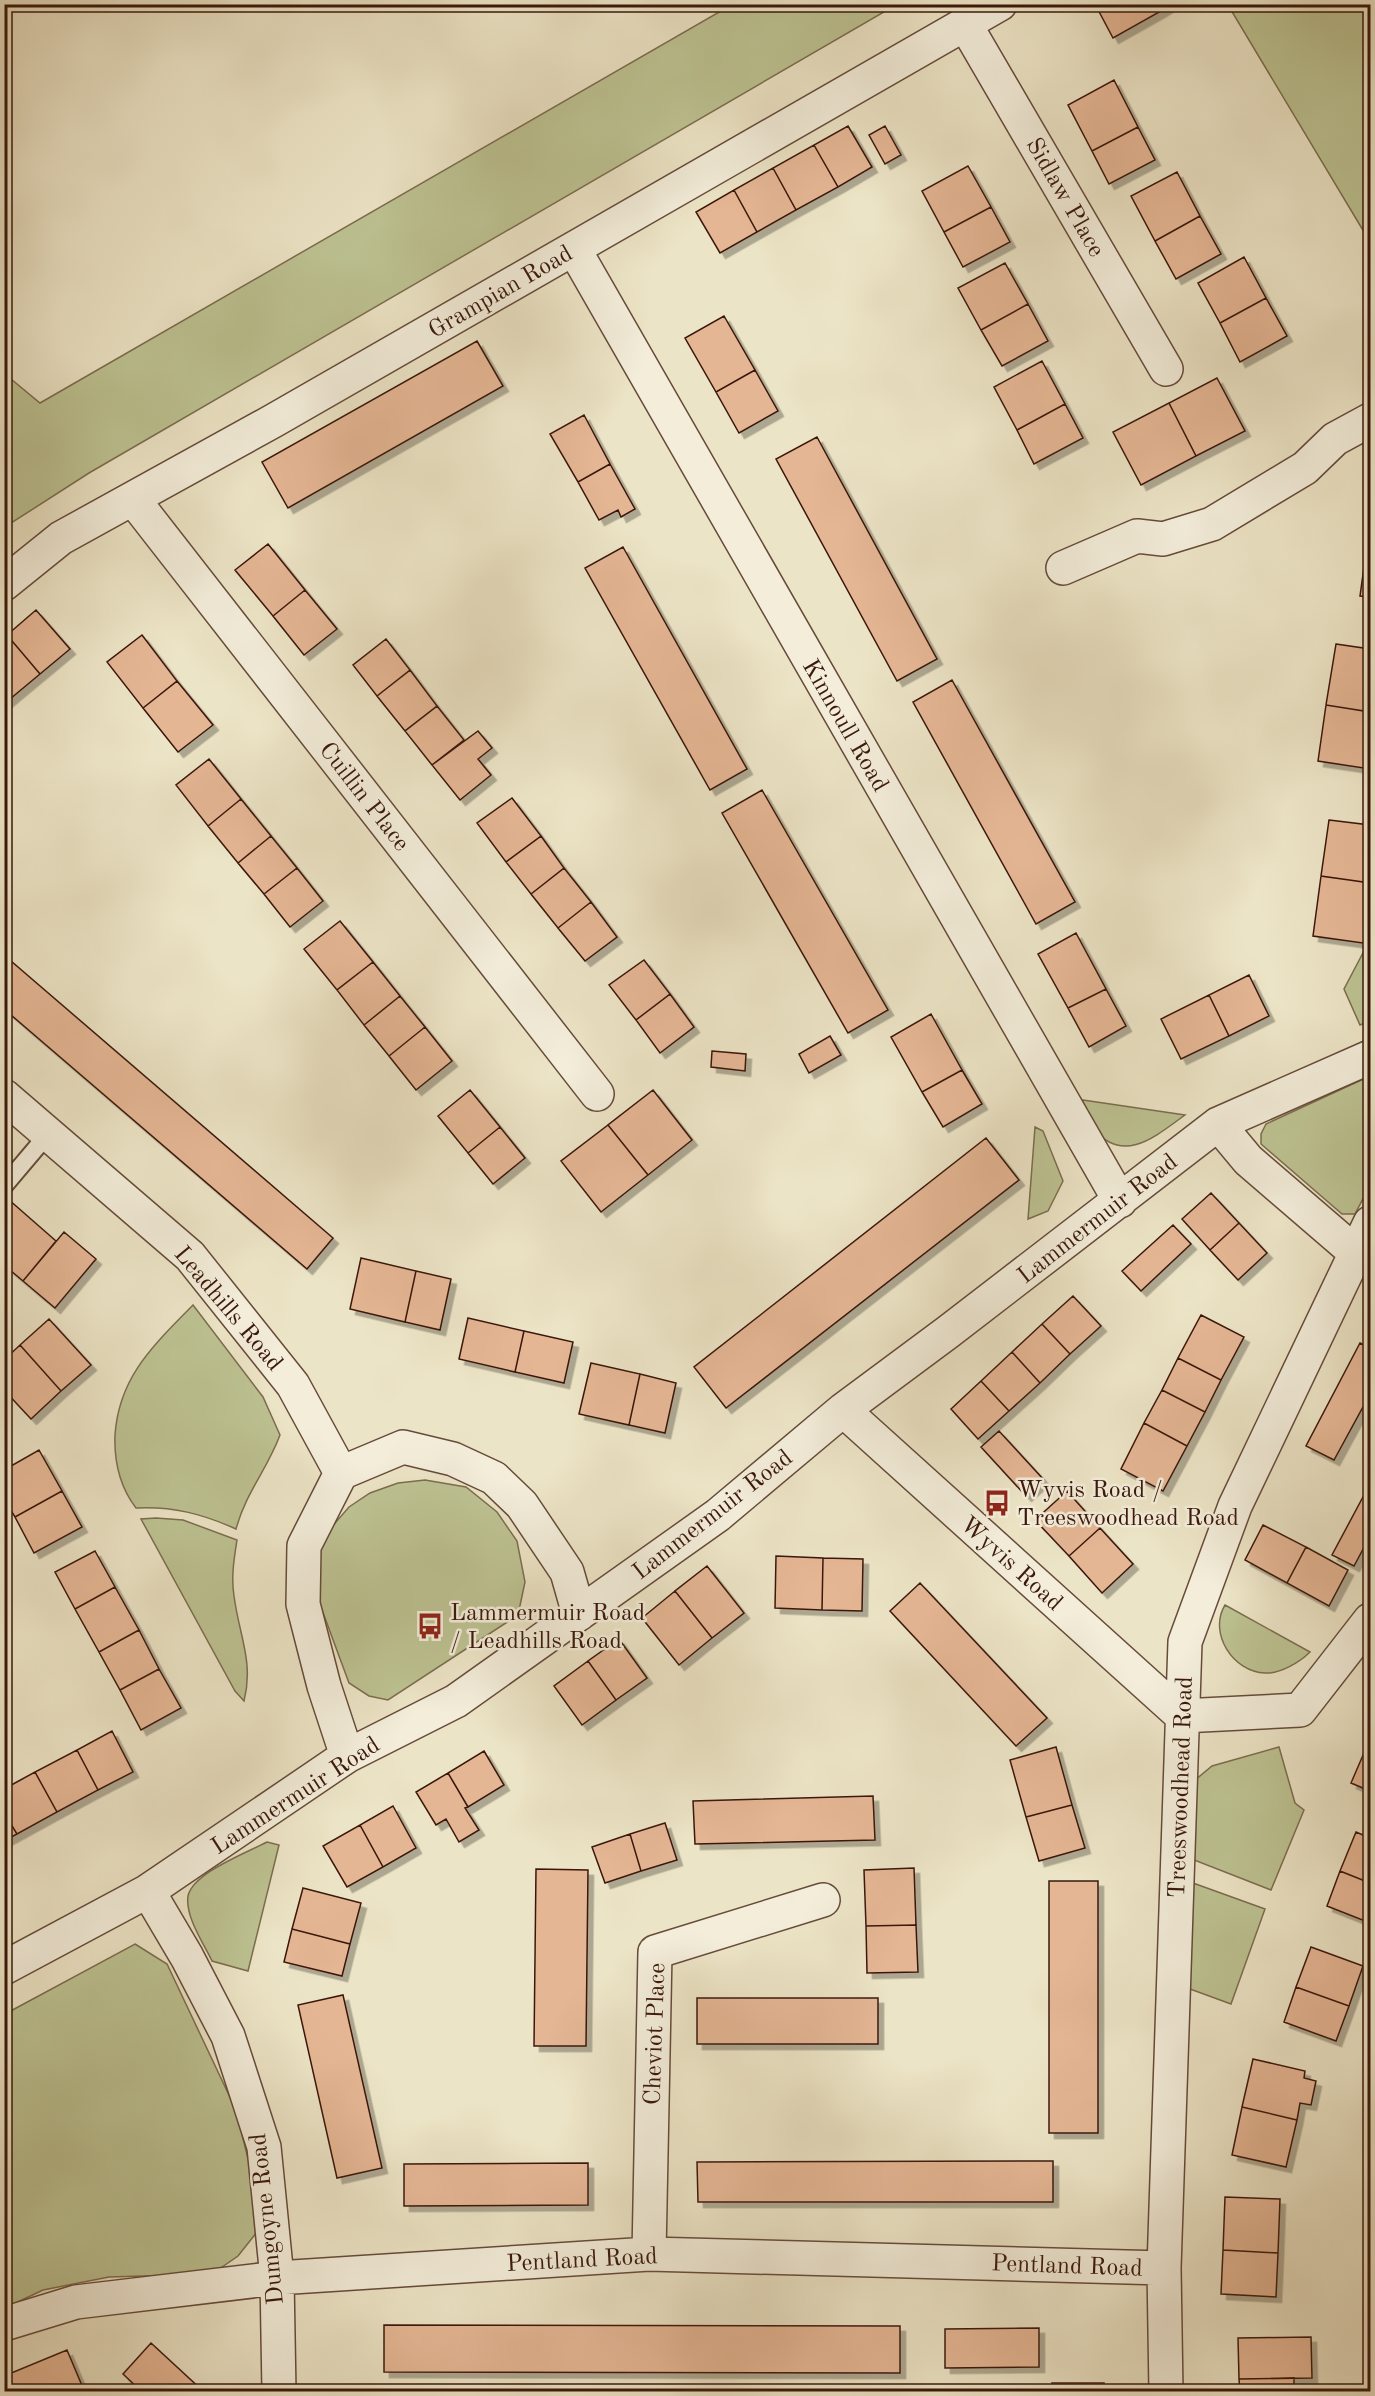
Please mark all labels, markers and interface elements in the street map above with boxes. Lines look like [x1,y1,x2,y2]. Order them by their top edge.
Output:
street label: Sidlaw Place [1021,134,1108,262]
street label: Grampian Road [425,242,577,344]
street label: Kinnoull Road [797,656,892,796]
street label: Cuillin Place [314,738,413,856]
street label: Lammermuir Road [1014,1150,1183,1289]
street label: Leadhills Road [169,1242,286,1376]
street label: Lammermuir Road [629,1446,798,1585]
place label: Wyvis Road / Treeswoodhead Road [1017,1479,1239,1531]
bus stop icon: Wyvis Road / Treeswoodhead Road [982,1488,1012,1518]
street label: Wyvis Road [955,1513,1066,1616]
place label: Lammermuir Road / Leadhills Road [450,1602,645,1654]
bus stop icon: Lammermuir Road / Leadhills Road [415,1611,445,1641]
street label: Treeswoodhead Road [1166,1676,1198,1898]
street label: Lammermuir Road [208,1733,385,1860]
street label: Cheviot Place [642,1962,670,2106]
street label: Dumgoyne Road [247,2132,289,2306]
street label: Pentland Road [506,2245,658,2277]
street label: Pentland Road [991,2252,1143,2282]

